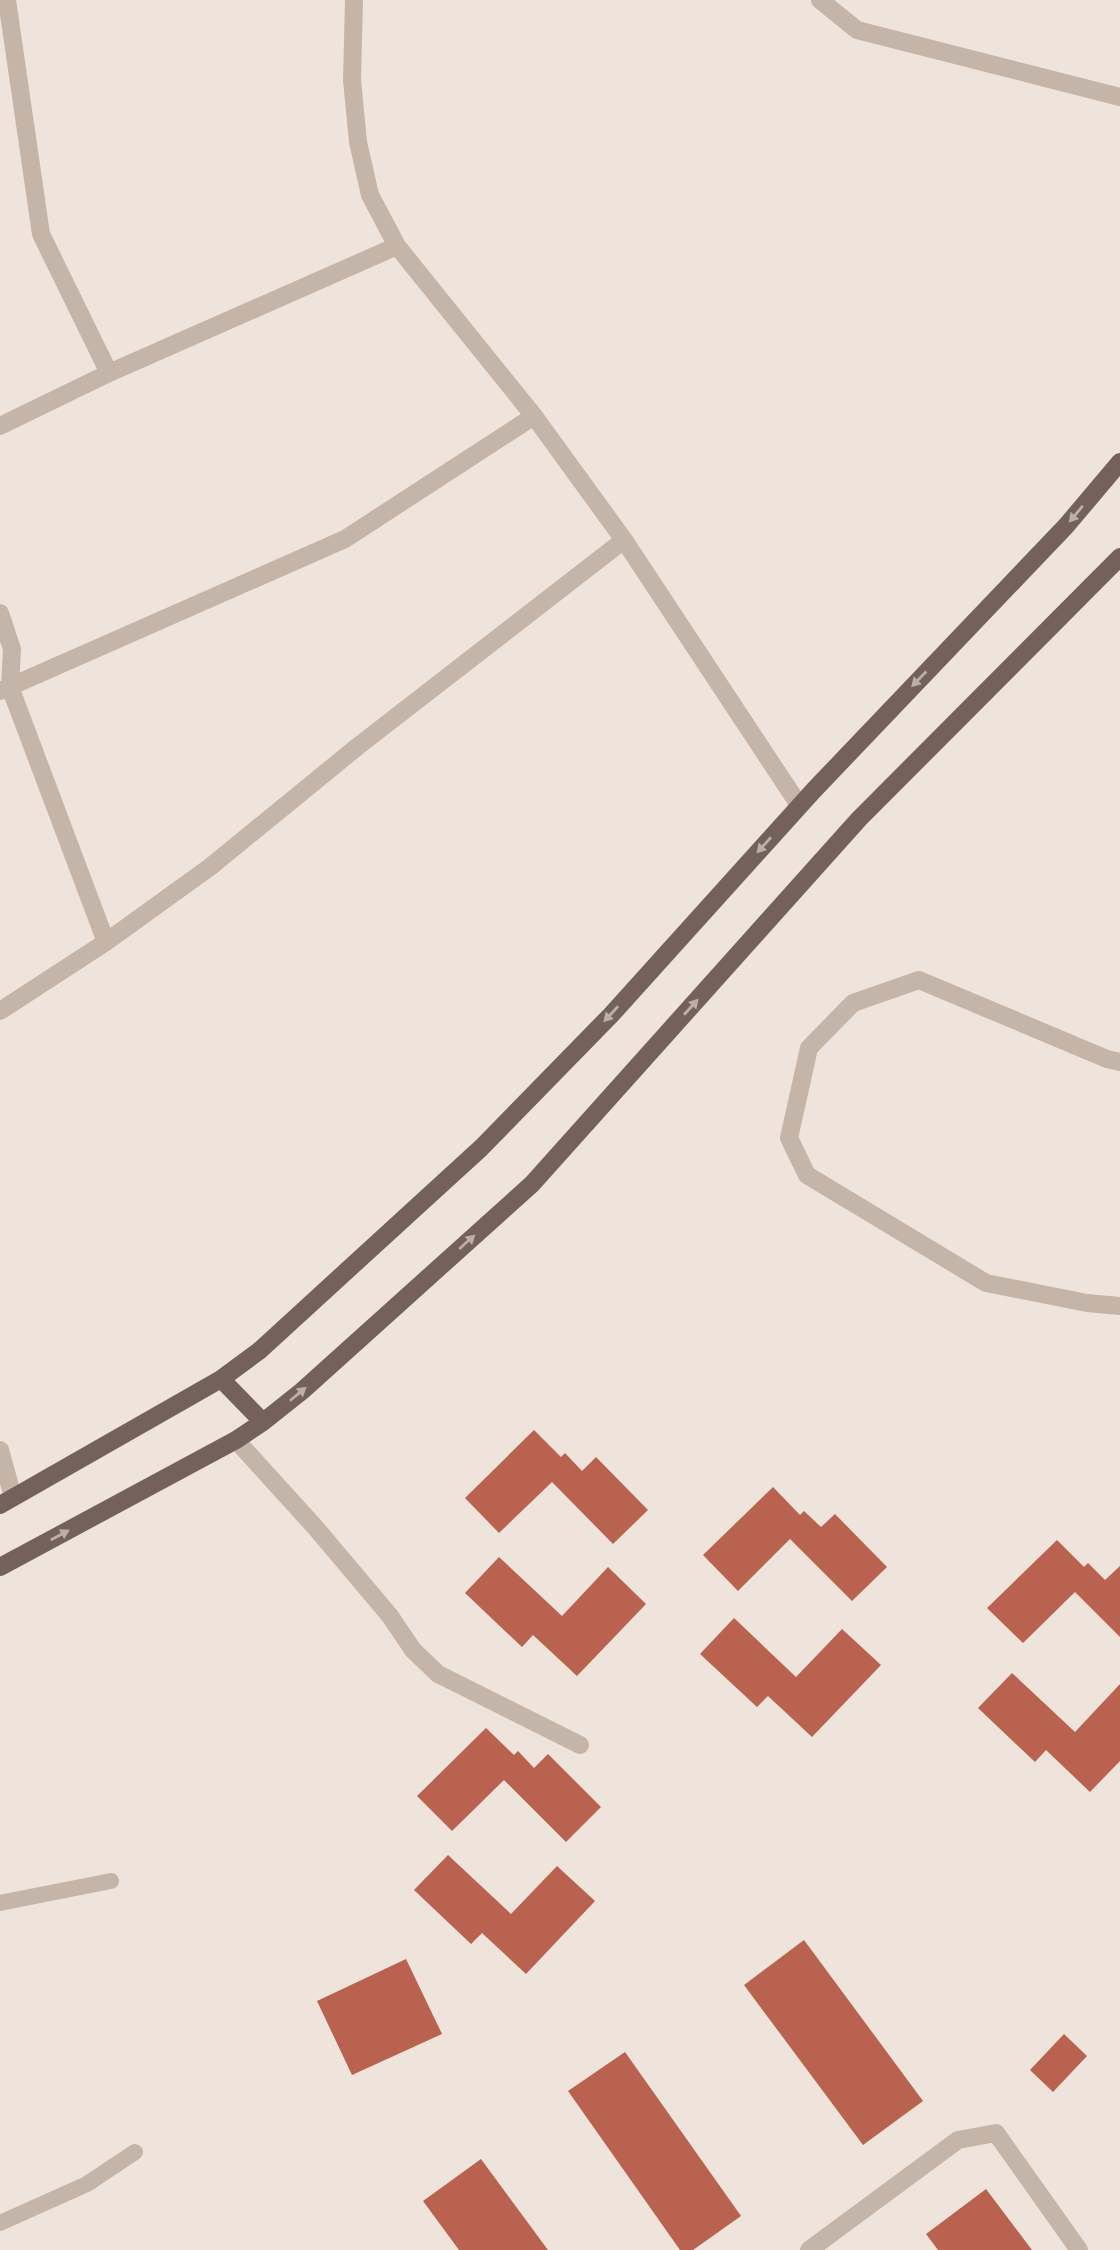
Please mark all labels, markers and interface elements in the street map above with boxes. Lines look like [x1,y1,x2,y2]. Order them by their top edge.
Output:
one-way arrow [1069,506,1084,523]
one-way arrow [911,671,928,688]
one-way arrow [756,836,772,853]
one-way arrow [683,998,699,1016]
one-way arrow [604,1005,620,1022]
one-way arrow [458,1235,475,1251]
one-way arrow [289,1387,306,1402]
one-way arrow [50,1529,70,1540]

